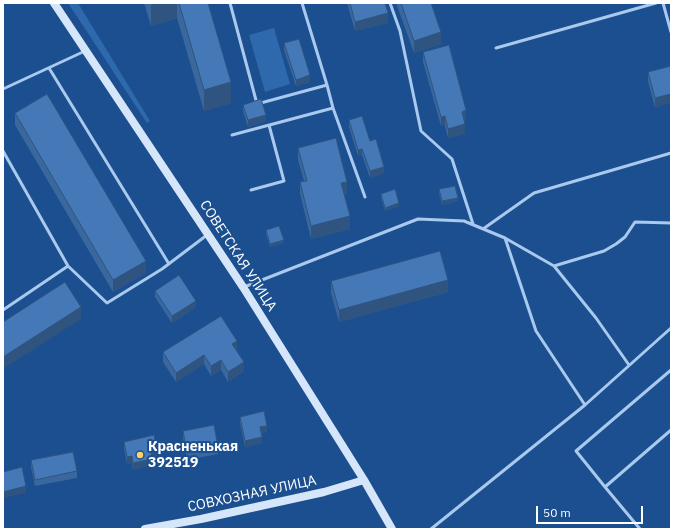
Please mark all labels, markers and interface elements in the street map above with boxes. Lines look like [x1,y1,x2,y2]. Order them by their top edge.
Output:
street label: СОВЕТСКАЯ УЛИЦА [196,197,280,315]
place label: Красненькая 392519 [148,439,238,472]
marker: Красненькая 392519 [135,450,145,460]
street label: СОВХОЗНАЯ УЛИЦА [186,472,318,516]
scale bar [538,498,645,524]
text: 50 m [543,505,571,520]

